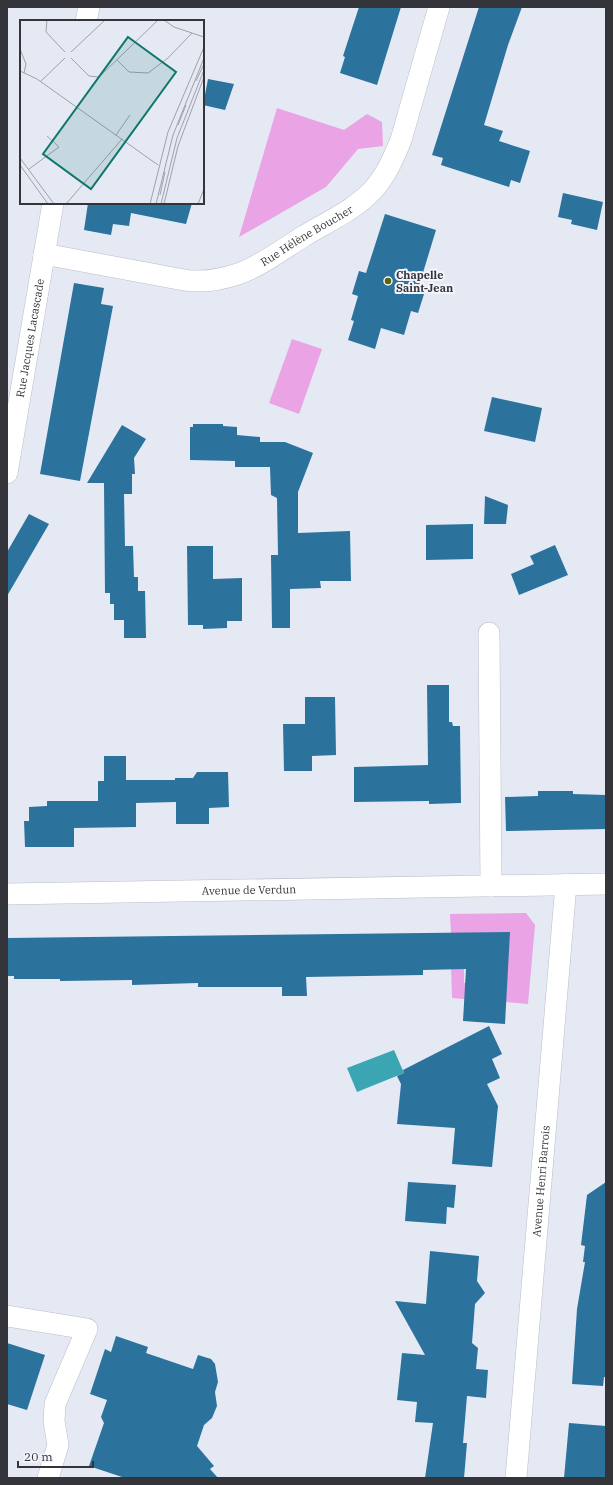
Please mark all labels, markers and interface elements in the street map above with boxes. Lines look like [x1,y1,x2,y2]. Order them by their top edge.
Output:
inset map [20,20,204,204]
street label: Rue Hélène Boucher [258,202,356,269]
place label: Chapelle Saint-Jean [396,268,453,295]
marker: Chapelle Saint-Jean [383,276,393,286]
street label: Rue Jacques Lacascade [13,277,47,398]
street label: Avenue de Verdun [202,882,296,898]
street label: Avenue Henri Barrois [529,1125,553,1237]
scale bar [18,1443,93,1469]
text: 20 m [24,1449,53,1464]

